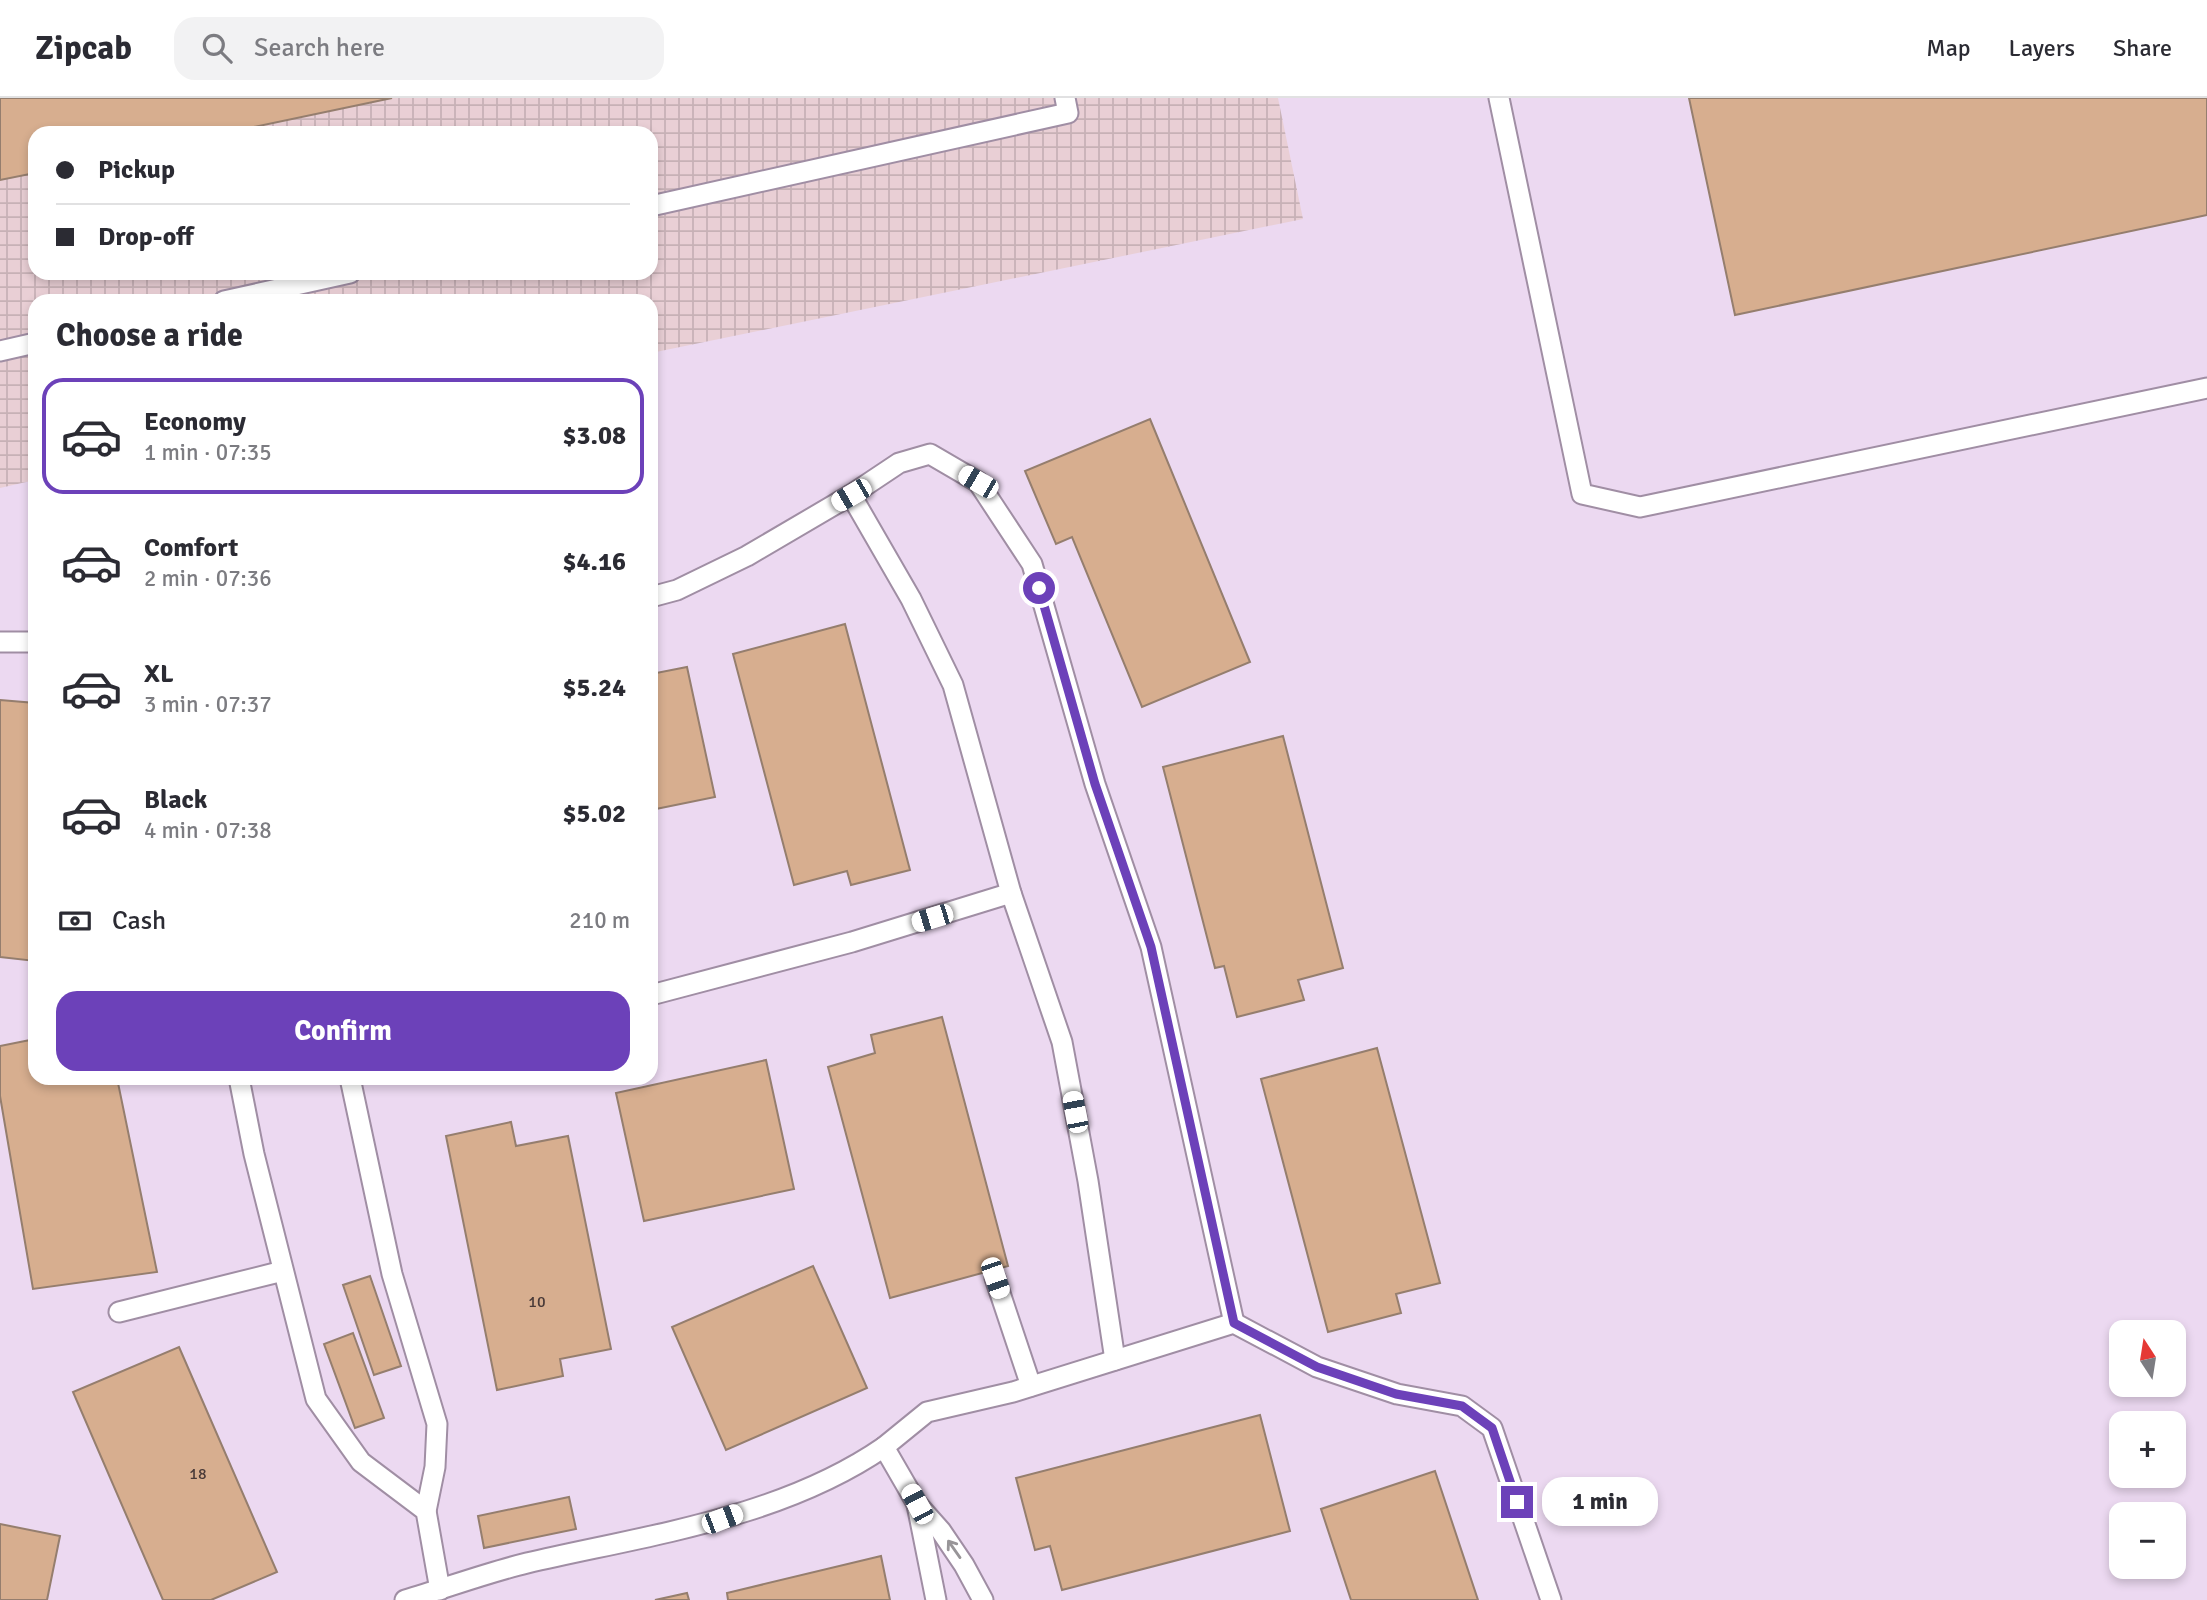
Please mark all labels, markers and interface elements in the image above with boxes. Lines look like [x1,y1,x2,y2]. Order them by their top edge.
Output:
search box [174,17,664,80]
text: Zipcab [35,28,132,69]
icon: search [198,29,236,67]
text: Search here [254,32,385,64]
text: Map [1926,33,1971,63]
text: Layers [2009,33,2075,63]
text: Share [2113,33,2172,63]
text: Pickup [98,154,175,186]
text: Drop-off [98,221,194,253]
text: Choose a ride [56,316,243,355]
icon: car [60,405,123,468]
text: Economy [144,406,246,438]
text: $3.08 [562,420,626,452]
text: 1 min · 07:35 [144,438,272,467]
car [955,462,1002,502]
car [828,475,875,515]
icon: car [60,531,123,594]
text: Comfort [144,532,238,564]
text: $4.16 [562,546,626,578]
text: 2 min · 07:36 [144,564,272,593]
route start [1023,572,1055,604]
icon: car [60,657,123,720]
text: XL [144,658,174,690]
text: $5.24 [562,672,626,704]
text: 3 min · 07:37 [144,690,272,719]
icon: car [60,783,123,846]
text: Black [144,784,207,816]
text: $5.02 [562,798,626,830]
text: 4 min · 07:38 [144,816,272,845]
icon: cash [56,902,94,940]
car [909,902,956,934]
text: Cash [112,905,166,937]
text: 210 m [569,906,630,935]
button: Confirm [56,991,630,1071]
car [1061,1089,1090,1135]
car [979,1255,1012,1301]
house number: 10 [528,1292,546,1312]
north arrow [2109,1320,2186,1396]
map controls [2109,1320,2186,1579]
button: + [2109,1411,2186,1488]
house number: 18 [189,1464,207,1484]
callout: 1 min [1542,1478,1657,1526]
car [898,1481,937,1527]
route end [1501,1486,1533,1518]
text: 1 min [1572,1487,1628,1516]
car [699,1502,746,1536]
button: − [2109,1502,2186,1579]
one-way arrow [947,1540,961,1559]

